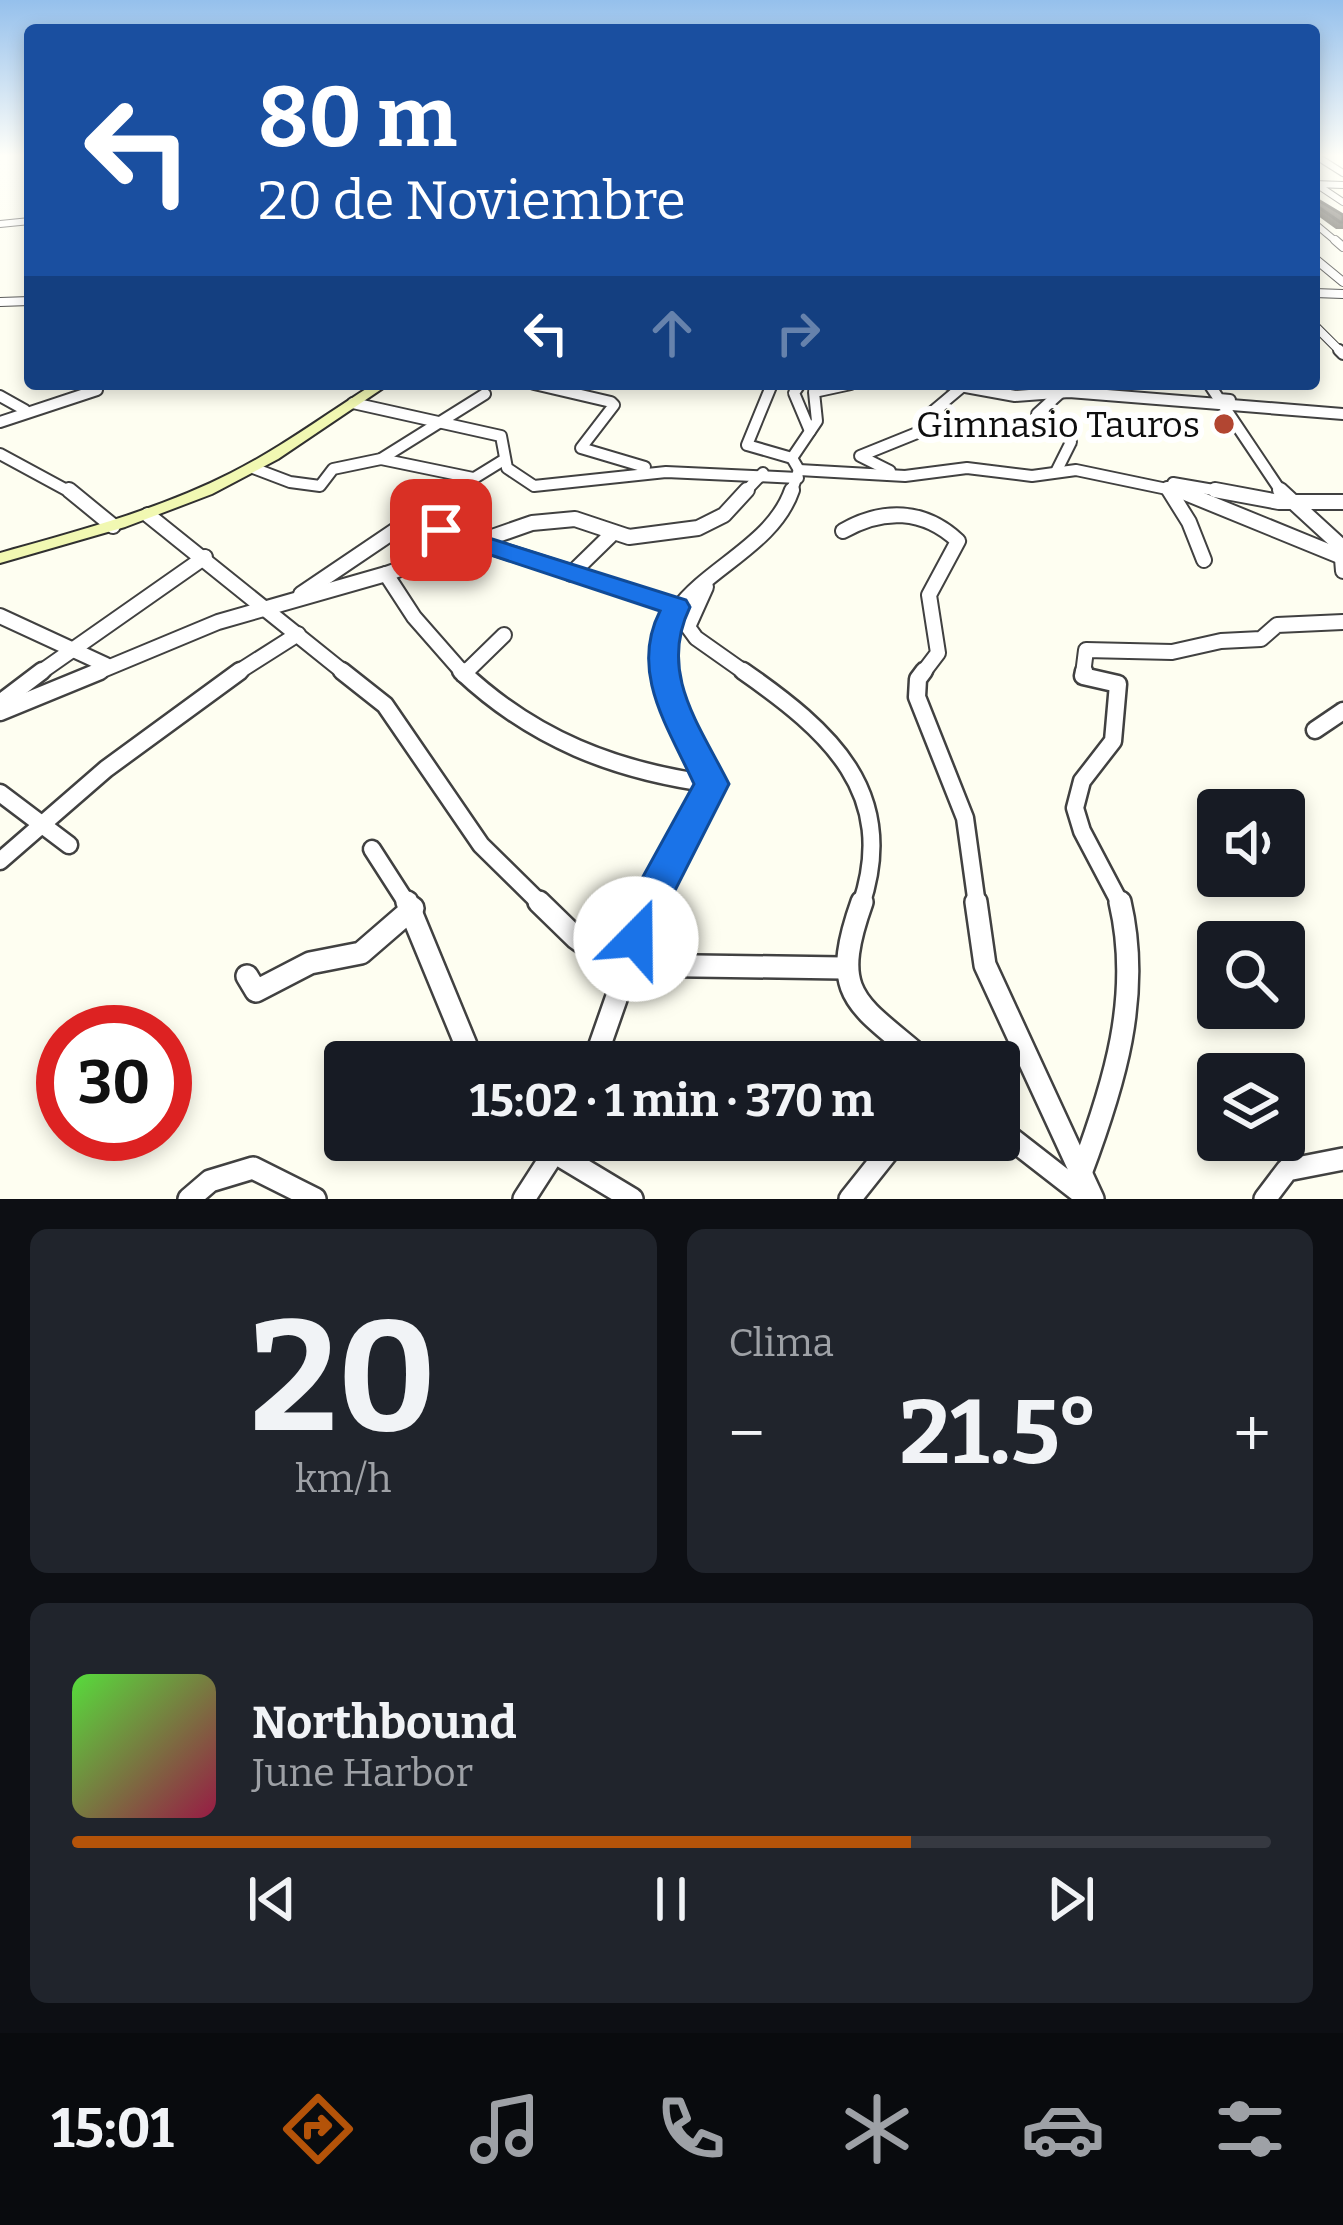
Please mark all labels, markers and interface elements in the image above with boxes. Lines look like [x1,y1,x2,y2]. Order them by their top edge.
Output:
text: 80 m [258,67,457,168]
icon: left [60,72,216,228]
text: 20 de Noviembre [258,169,686,233]
icon: left [513,300,579,366]
icon: ahead [639,300,705,366]
icon: right [765,300,831,366]
place label: Gimnasio Tauros [916,403,1200,447]
marker: Gimnasio Tauros [1211,411,1237,437]
pin [390,479,492,581]
icon: arrive [408,497,474,563]
map controls [1197,789,1305,1161]
button: sound [1197,789,1305,897]
position arrow [573,876,699,1002]
button: search [1197,921,1305,1029]
speed limit sign: 30 [36,1005,192,1161]
button: layers [1197,1053,1305,1161]
text: 15:02 · 1 min · 370 m [470,1074,874,1128]
text: 20 [250,1284,437,1471]
text: Clima [729,1320,834,1366]
text: 21.5° [900,1379,1099,1487]
text: − [729,1394,765,1473]
text: + [1233,1394,1271,1473]
text: km/h [295,1456,392,1502]
text: Northbound [252,1696,517,1750]
text: June Harbor [252,1750,473,1796]
icon: previous [239,1866,305,1932]
icon: pause [638,1866,704,1932]
icon: next [1038,1866,1104,1932]
icon: directions [276,2087,360,2171]
icon: music [463,2087,547,2171]
icon: phone [649,2087,733,2171]
icon: climate [835,2087,919,2171]
icon: car [1021,2087,1105,2171]
icon: filters [1208,2087,1292,2171]
text: 15:01 [51,2097,174,2161]

